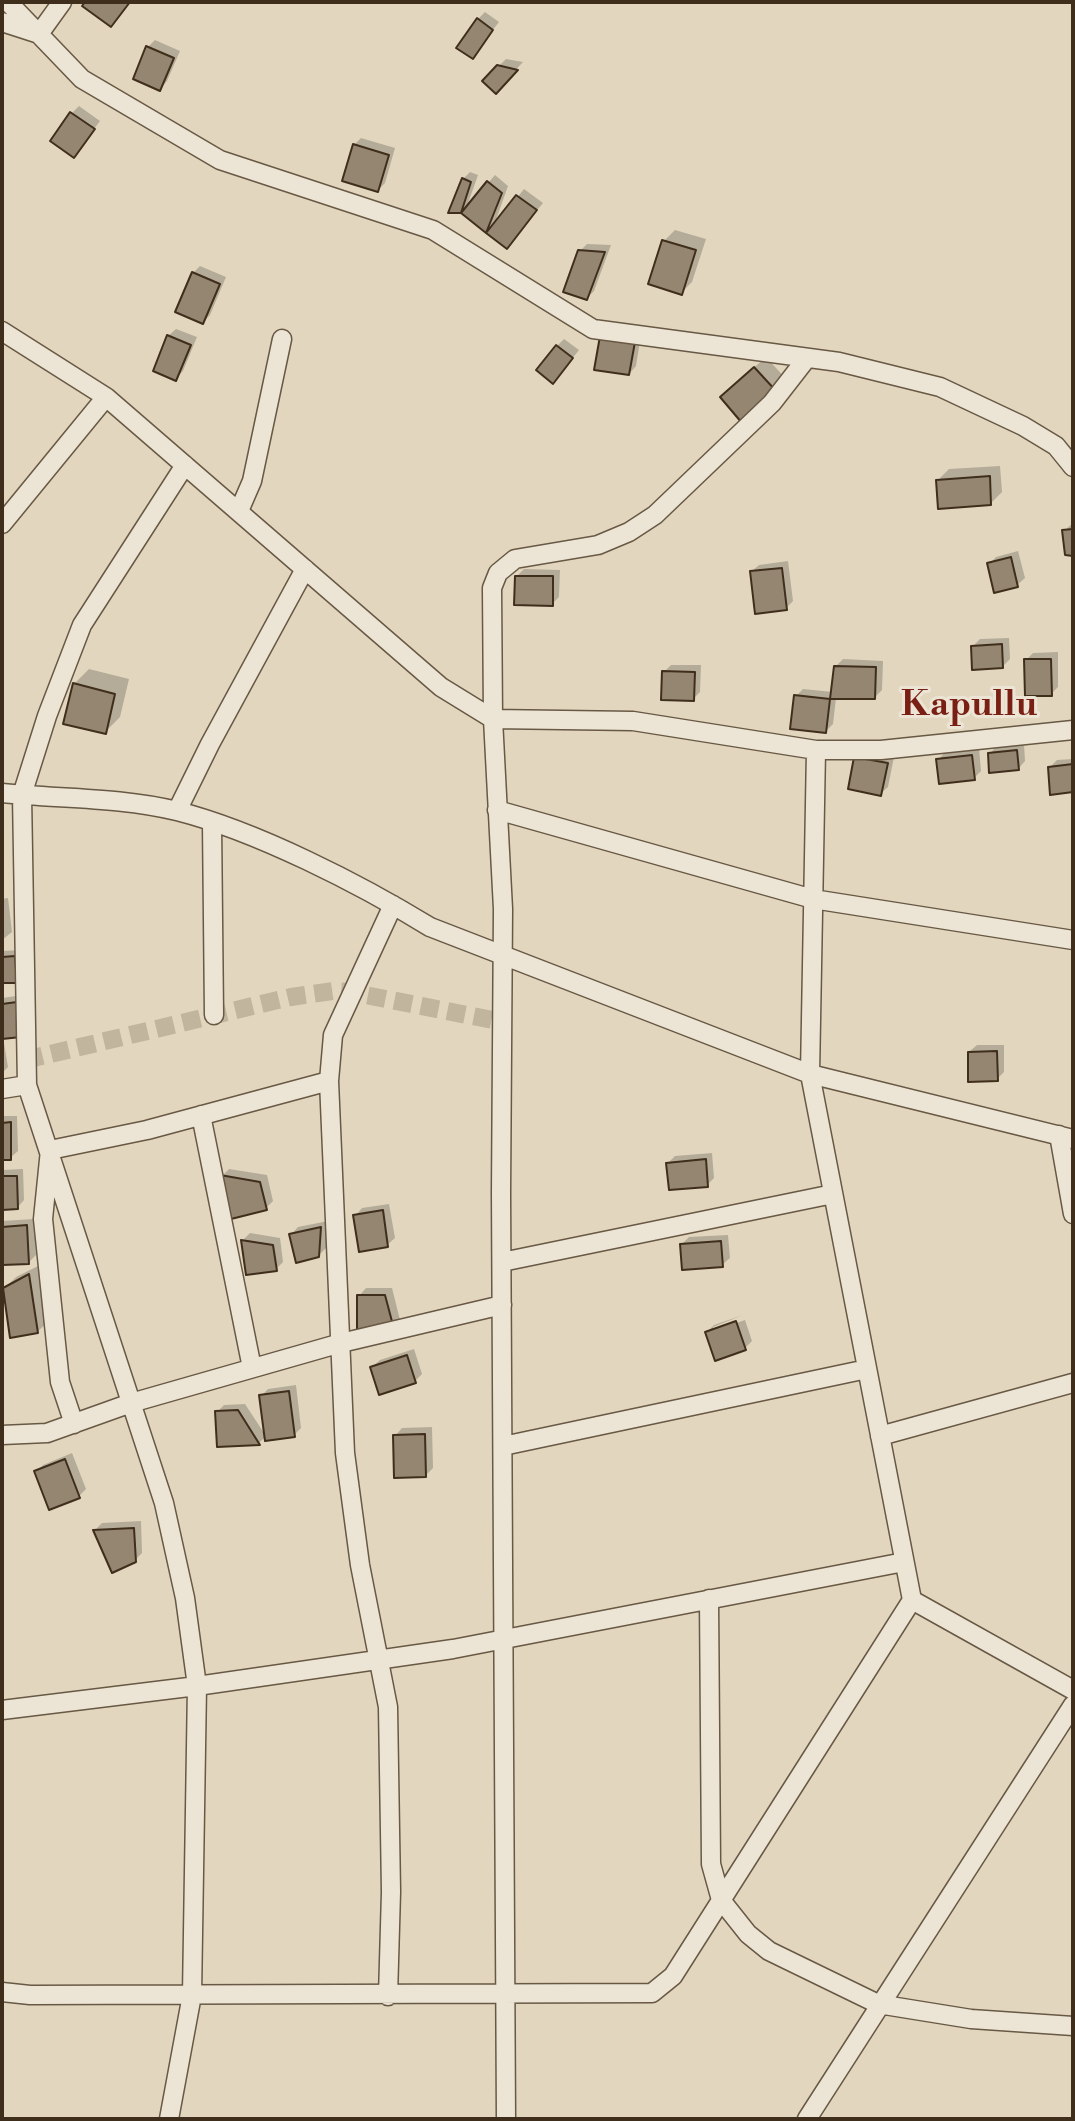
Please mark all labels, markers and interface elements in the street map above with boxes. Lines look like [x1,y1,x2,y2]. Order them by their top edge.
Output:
district label: Kapullu [901,686,1037,728]

